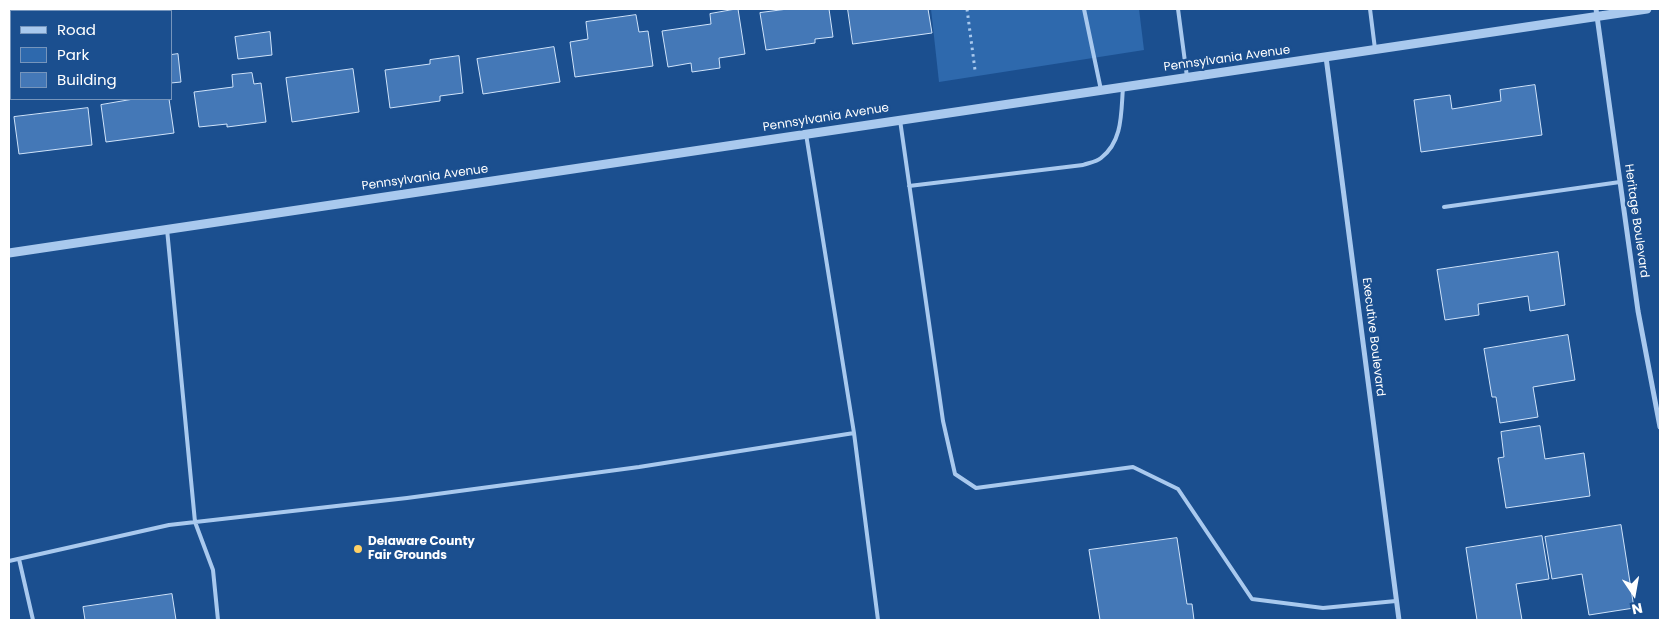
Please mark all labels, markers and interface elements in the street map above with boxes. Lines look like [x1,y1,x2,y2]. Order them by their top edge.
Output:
legend [10,10,172,100]
text: Road [57,19,96,40]
street label: Pennsylvania Avenue [1163,43,1291,75]
text: Park [57,44,89,65]
text: Building [57,69,117,90]
street label: Pennsylvania Avenue [762,101,890,135]
street label: Pennsylvania Avenue [361,162,489,194]
street label: Heritage Boulevard [1621,163,1651,279]
street label: Executive Boulevard [1359,277,1387,397]
place label: Delaware County Fair Grounds [368,535,475,563]
marker: Delaware County Fair Grounds [352,543,364,555]
north arrow [1609,569,1659,619]
text: N [1630,598,1644,620]

